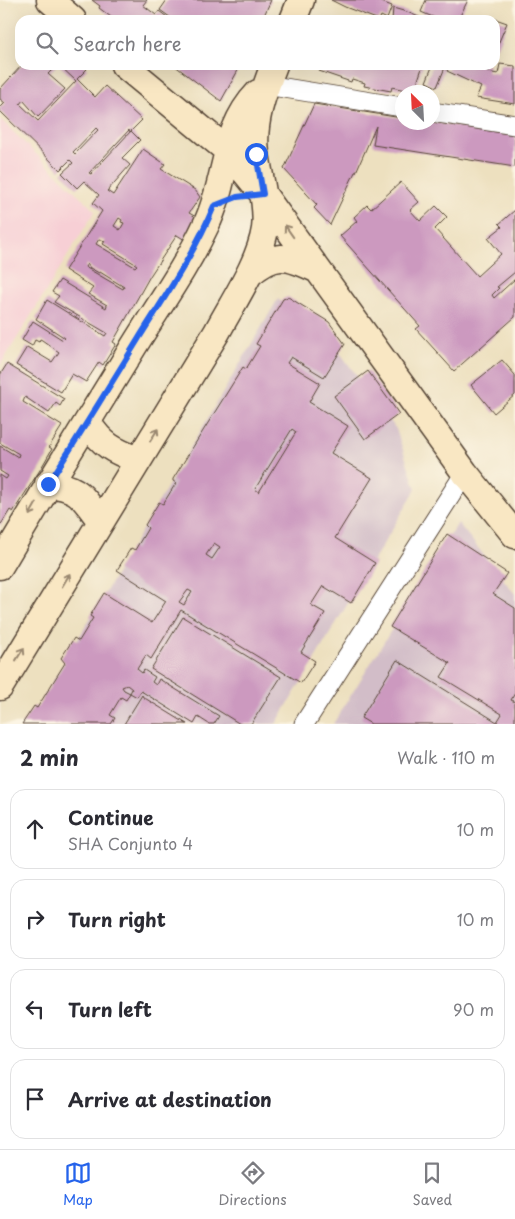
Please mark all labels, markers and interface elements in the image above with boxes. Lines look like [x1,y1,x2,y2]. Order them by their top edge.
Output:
search box [15,15,500,70]
icon: search [33,29,61,57]
text: Search here [73,29,182,57]
north arrow [395,85,440,130]
route start [245,143,268,166]
one-way arrow [284,224,294,238]
one-way arrow [149,428,159,442]
route end [37,473,60,496]
one-way arrow [28,501,38,515]
one-way arrow [61,573,71,587]
one-way arrow [15,647,26,661]
text: 2 min [20,741,79,773]
text: Walk · 110 m [397,745,495,769]
text: Continue [68,803,154,831]
icon: ahead [21,815,49,843]
text: 10 m [457,817,494,841]
text: SHA Conjunto 4 [68,831,193,855]
icon: right [21,905,49,933]
text: Turn right [68,905,166,933]
text: 10 m [457,907,494,931]
icon: left [21,995,49,1023]
text: Turn left [68,995,152,1023]
text: 90 m [453,997,494,1021]
icon: arrive [21,1085,49,1113]
text: Arrive at destination [68,1085,272,1113]
tab: Map [63,1159,93,1210]
tab: Directions [219,1159,287,1210]
tab: Saved [412,1159,452,1210]

